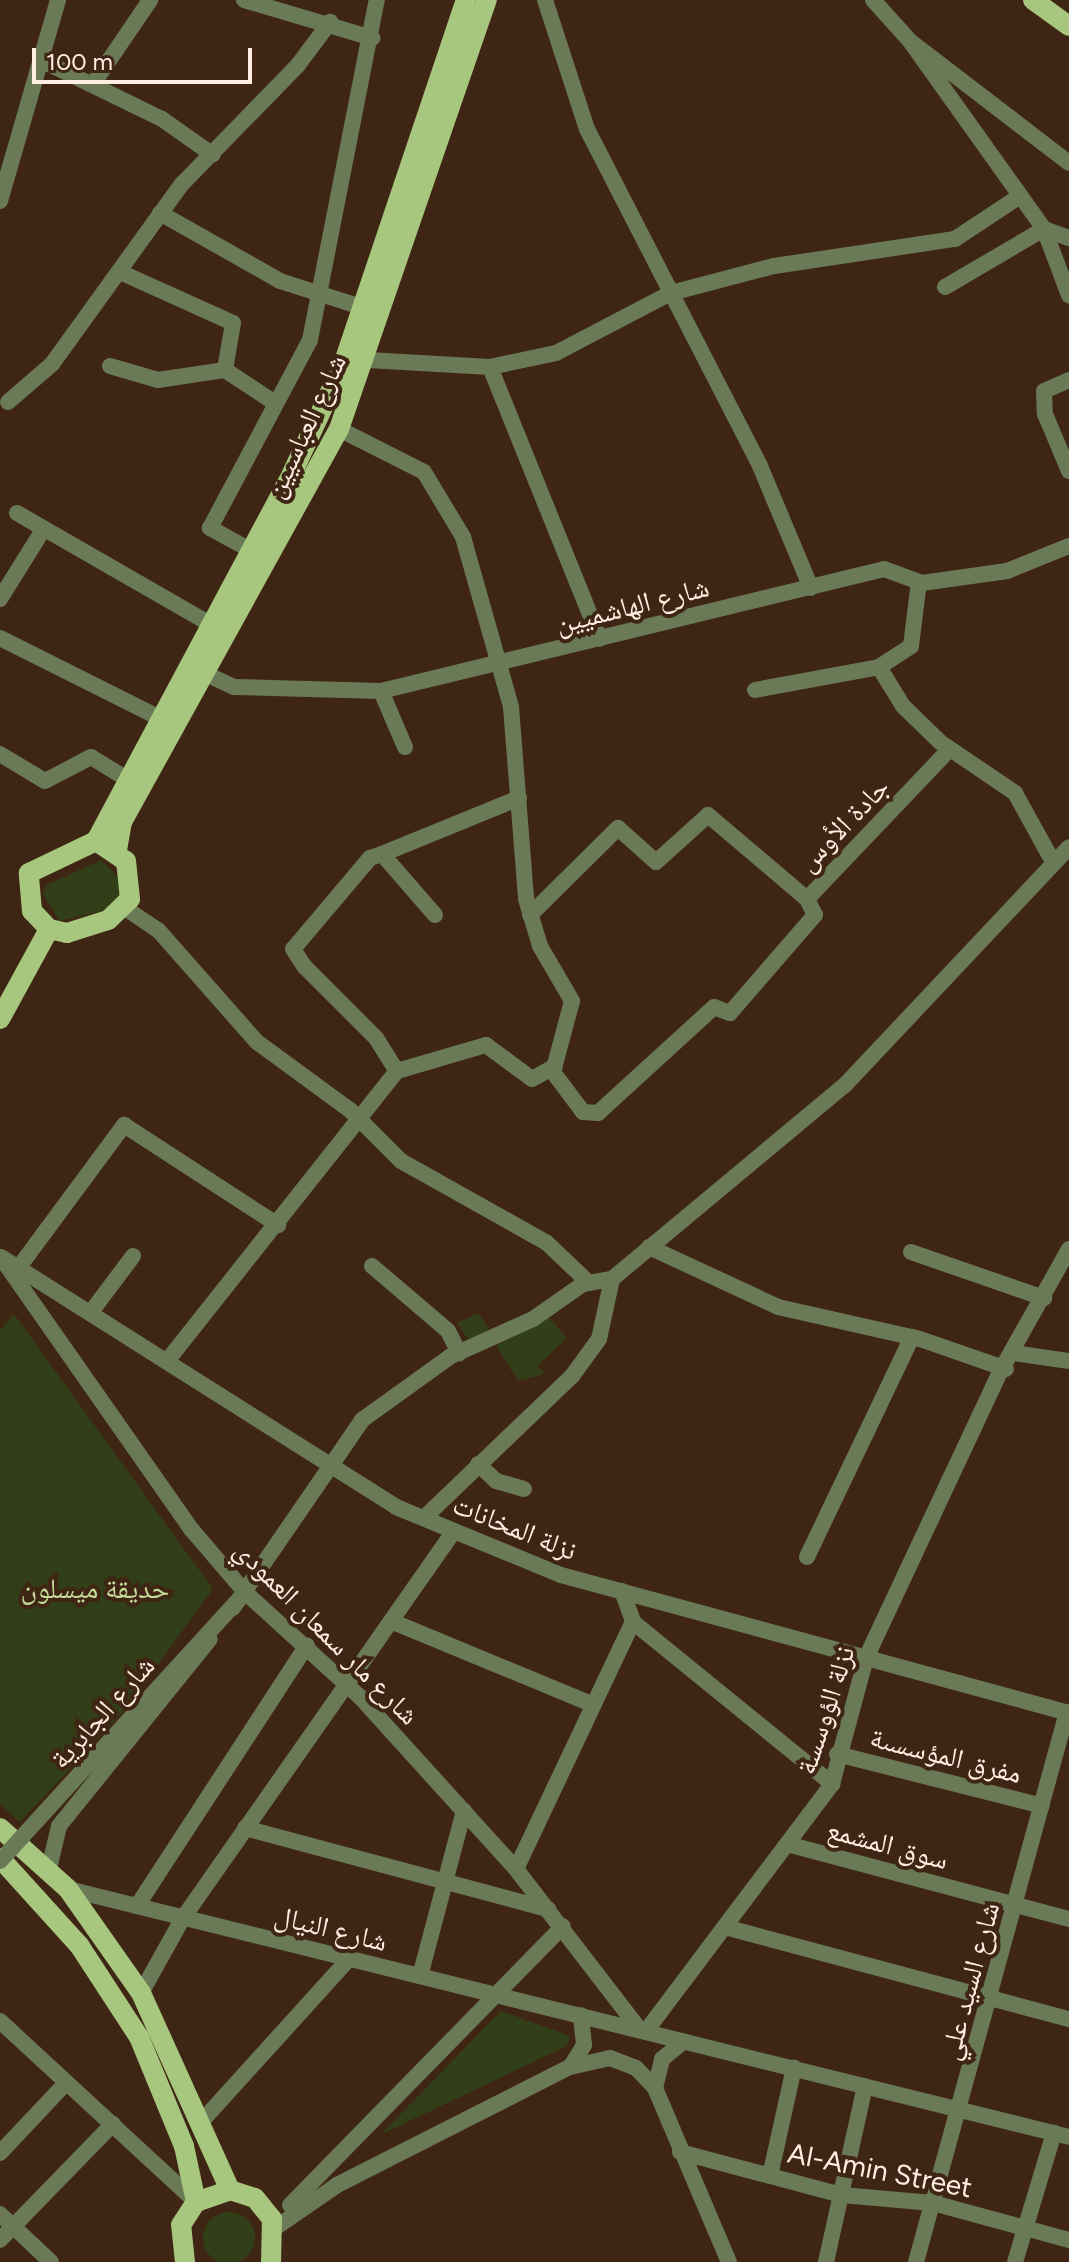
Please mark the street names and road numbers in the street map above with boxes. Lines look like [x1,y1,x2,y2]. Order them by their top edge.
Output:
street label: شارع العباسيين [257,349,353,503]
street label: شارع الهاشميين [552,570,712,640]
street label: جادة الأوس [790,770,896,878]
street label: نزلة المخانات [448,1487,582,1567]
street label: شارع مار سمعان العمودي [228,1533,426,1731]
street label: نزلة الؤوسسة [788,1642,862,1778]
street label: شارع الجابرية [43,1649,161,1775]
street label: مفرق المؤسسىة [867,1720,1025,1790]
street label: سوق المشمع [824,1812,952,1876]
street label: شارع النيال [271,1898,391,1958]
street label: شارع السيد علي [932,1899,1006,2063]
street label: Al-Amin Street [785,2136,975,2204]

